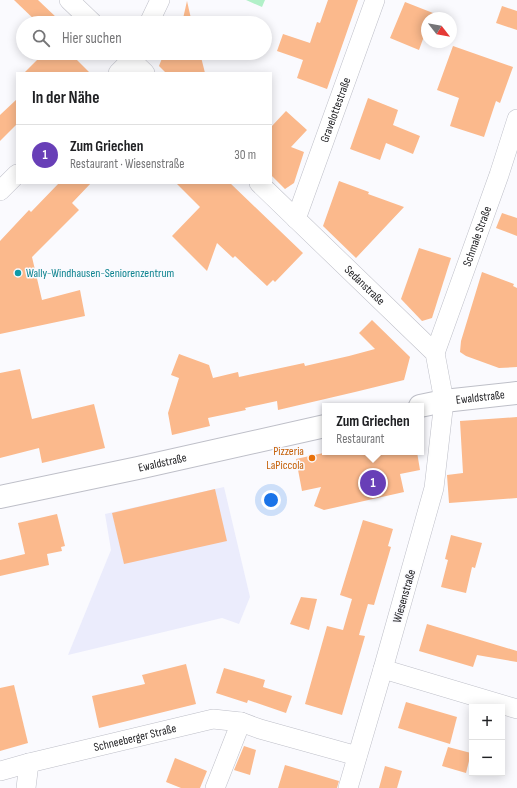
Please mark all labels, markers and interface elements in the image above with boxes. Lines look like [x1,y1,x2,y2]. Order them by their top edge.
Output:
north arrow [421,12,457,48]
search box [16,16,272,60]
icon: search [30,27,52,49]
text: Hier suchen [62,29,122,48]
street label: Gravelottestraße [317,75,355,145]
text: In der Nähe [32,88,99,108]
text: Zum Griechen [70,137,143,156]
text: 1 [42,147,48,163]
text: 30 m [234,147,256,163]
text: Restaurant · Wiesenstraße [70,156,184,172]
street label: Schmale Straße [460,204,495,269]
street label: Sedanstraße [341,263,388,309]
place label: Wally-Windhausen-Seniorenzentrum [26,266,175,281]
marker: Wally-Windhausen-Seniorenzentrum [13,268,23,278]
street label: Ewaldstraße [455,387,506,408]
popup [322,403,424,455]
text: Zum Griechen [336,412,410,431]
text: Restaurant [336,431,385,447]
place label: Pizzeria LaPiccola [266,444,304,473]
street label: Ewaldstraße [137,450,188,476]
marker: Pizzeria LaPiccola [307,453,317,463]
pin: 1 [360,468,386,498]
your location [261,490,281,510]
street label: Wiesenstraße [390,568,419,625]
map controls [469,704,505,776]
button: + [469,704,505,740]
street label: Schneeberger Straße [92,721,178,755]
button: − [469,740,505,776]

